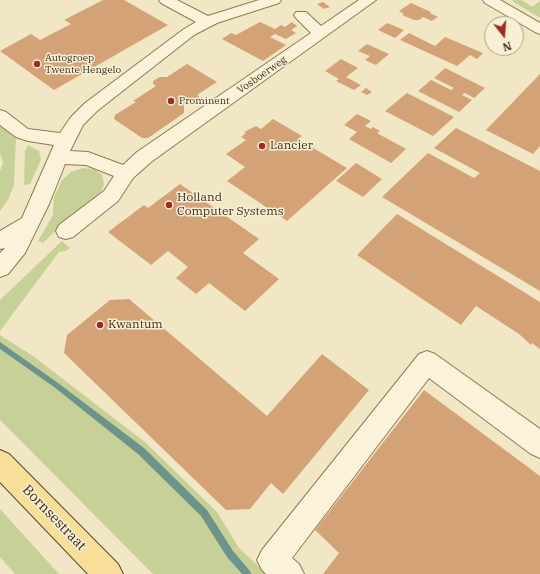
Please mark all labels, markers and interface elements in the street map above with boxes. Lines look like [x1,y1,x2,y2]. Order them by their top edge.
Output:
north arrow [484,16,524,56]
text: N [501,39,513,54]
place label: Autogroep Twente Hengelo [45,52,121,76]
street label: Vosboerweg [235,54,289,96]
marker: Autogroep Twente Hengelo [32,59,42,69]
place label: Prominent [179,95,230,107]
marker: Prominent [166,96,176,106]
place label: Lancier [270,139,313,153]
marker: Lancier [257,141,267,151]
place label: Holland Computer Systems [177,191,284,219]
marker: Holland Computer Systems [164,200,174,210]
place label: Kwantum [108,318,163,332]
marker: Kwantum [95,320,105,330]
street label: Bornsestraat [19,482,89,554]

